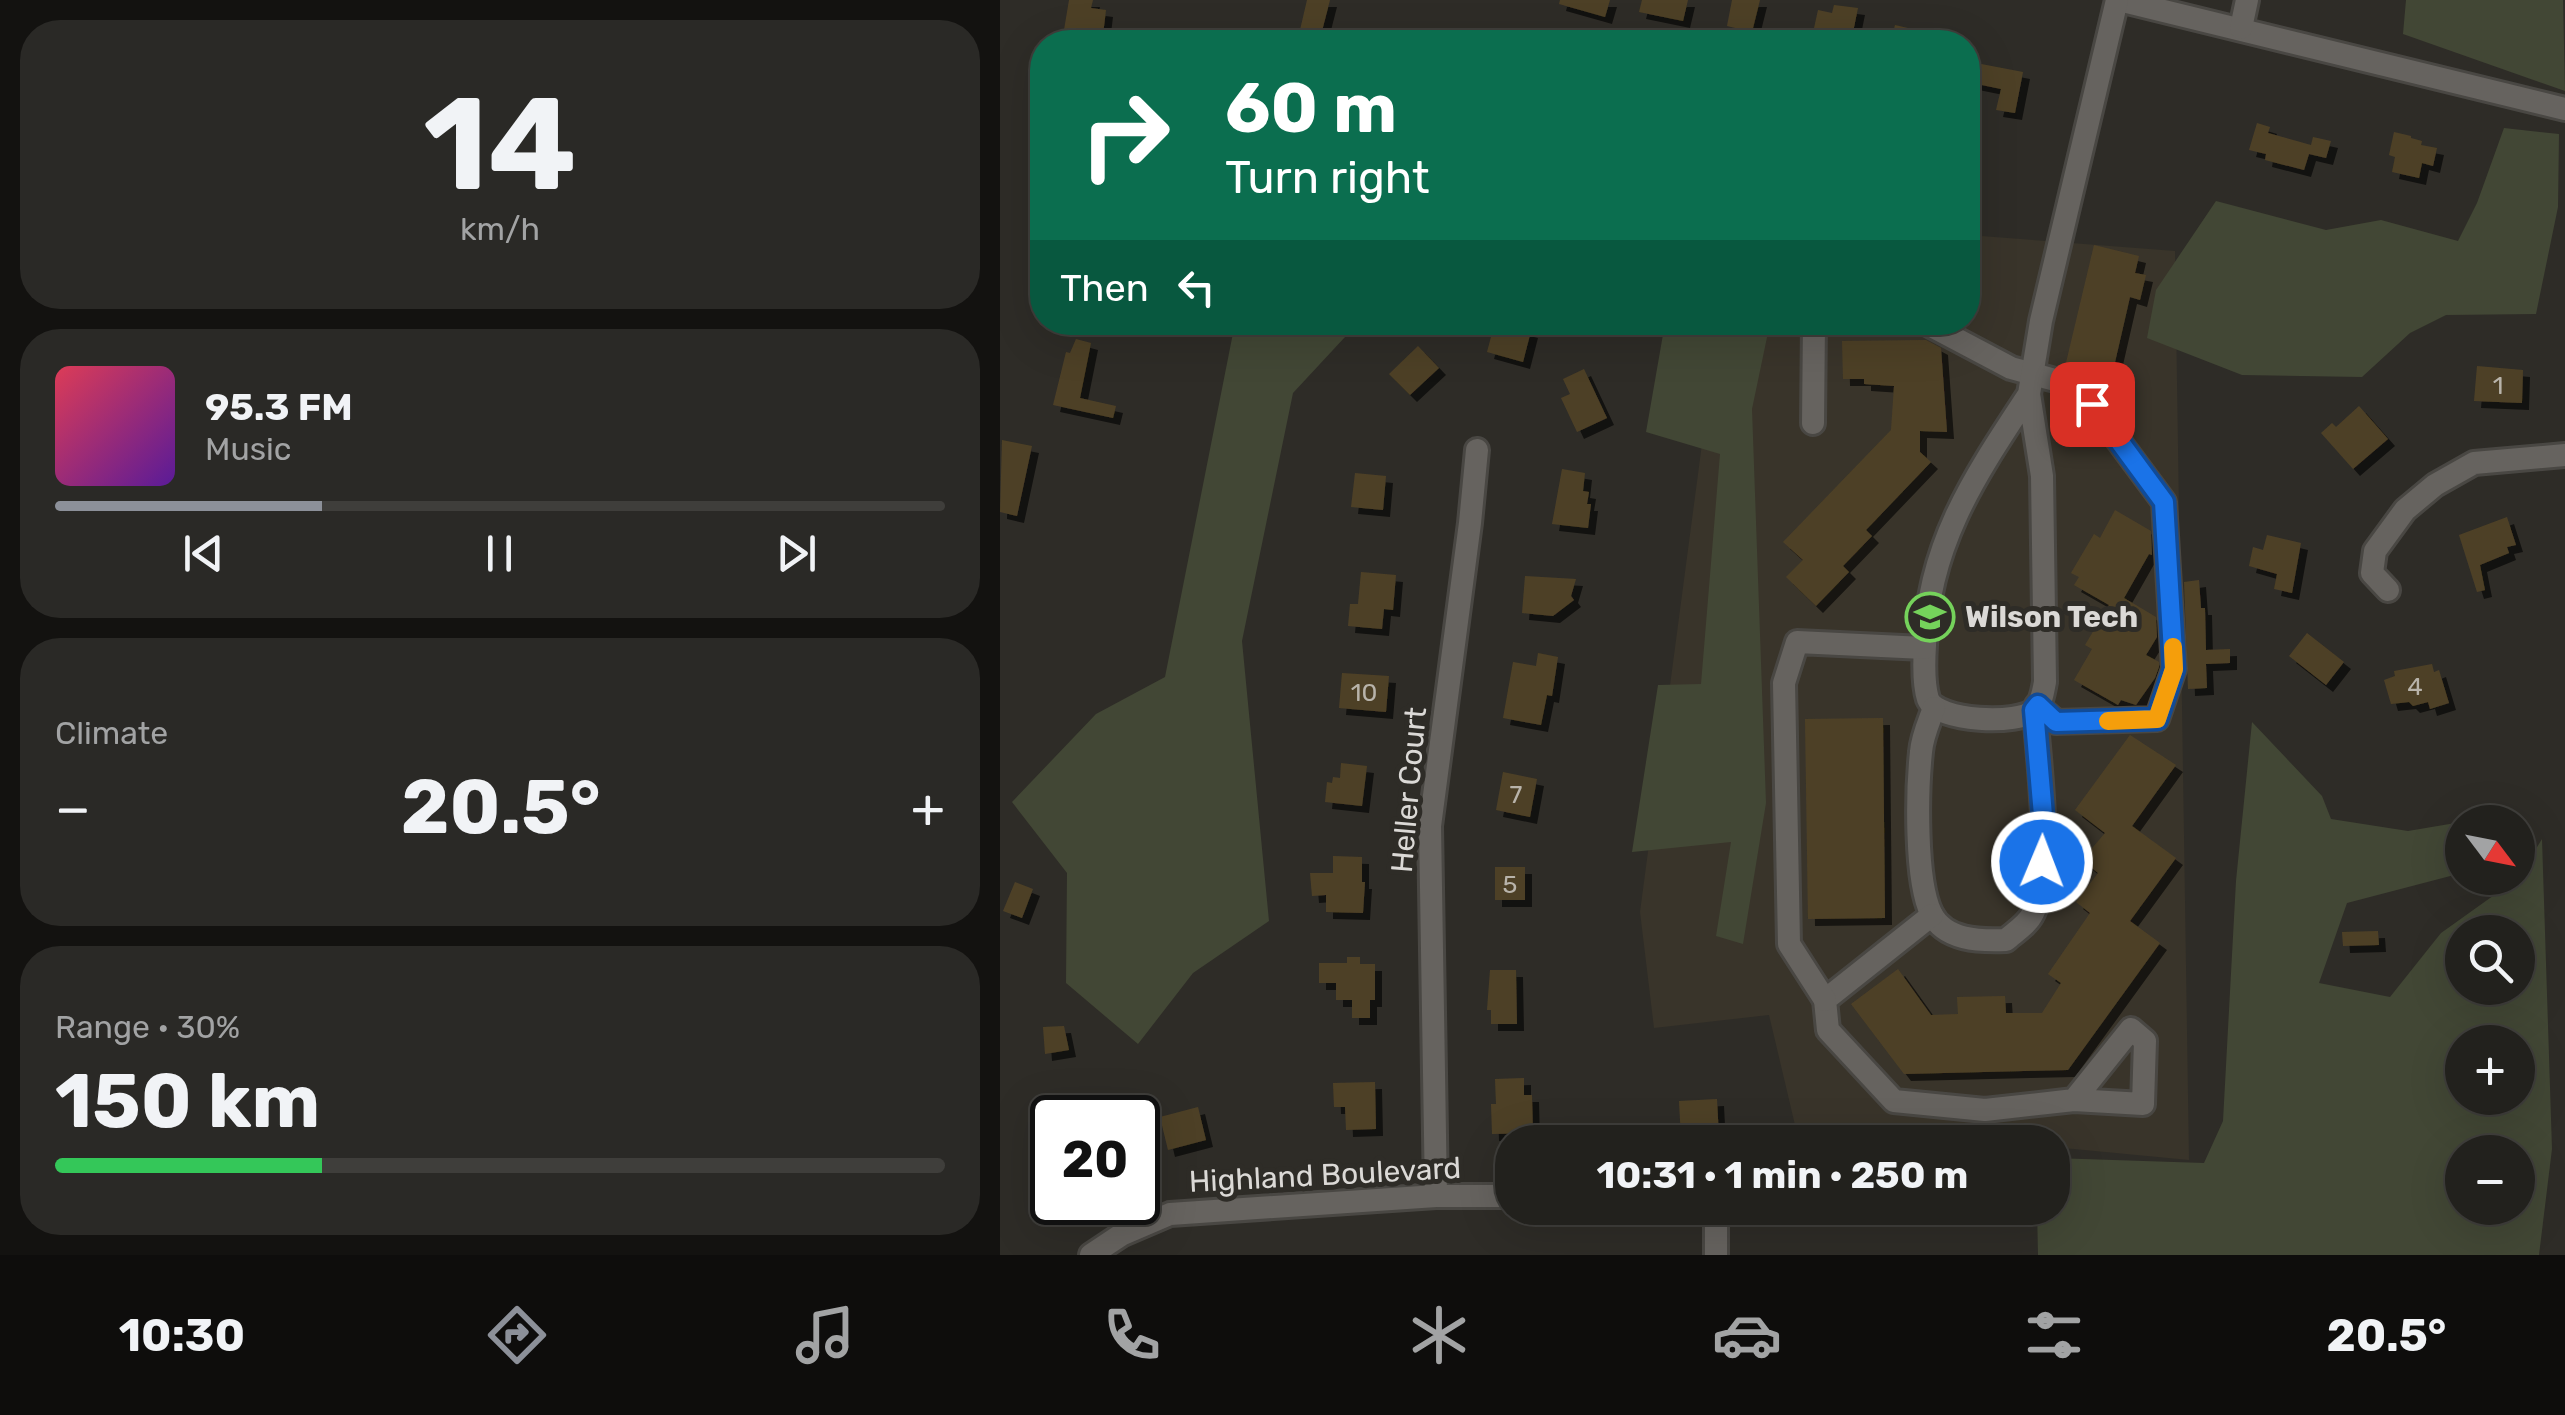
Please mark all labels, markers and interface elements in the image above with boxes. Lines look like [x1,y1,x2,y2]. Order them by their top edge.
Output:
text: 14 [423,67,577,222]
text: 60 m [1225,67,1397,150]
icon: right [1060,70,1190,200]
text: Turn right [1225,151,1429,204]
text: km/h [460,210,540,248]
icon: left [1169,260,1224,315]
text: Then [1060,265,1149,311]
pin [2050,362,2135,447]
house number: 1 [2493,371,2503,400]
icon: arrive [2065,377,2120,432]
text: 95.3 FM [205,384,353,430]
text: Music [205,430,291,468]
icon: previous [176,526,231,581]
icon: pause [472,526,527,581]
icon: next [769,526,824,581]
school or university icon: Wilson Tech [1904,591,1956,643]
place label: Wilson Tech [1965,599,2138,635]
house number: 4 [2407,672,2423,701]
house number: 10 [1351,678,1377,707]
street label: Heller Court [1384,705,1434,874]
text: Climate [55,714,168,752]
text: 20.5° [401,763,601,852]
text: − [55,776,91,841]
text: + [911,776,945,841]
house number: 7 [1510,780,1523,809]
north arrow [2445,805,2535,895]
map controls [2445,805,2535,1225]
position arrow [1990,810,2094,914]
house number: 5 [1503,870,1517,899]
button: search [2445,915,2535,1005]
text: Range · 30% [55,1008,240,1046]
button: + [2445,1025,2535,1115]
text: 150 km [55,1057,320,1146]
speed limit sign: 20 [1030,1095,1160,1225]
button: − [2445,1135,2535,1225]
street label: Highland Boulevard [1188,1150,1462,1200]
text: 10:31 · 1 min · 250 m [1597,1152,1968,1198]
icon: directions [482,1300,552,1370]
icon: music [790,1300,860,1370]
icon: phone [1097,1300,1167,1370]
icon: climate [1404,1300,1474,1370]
icon: car [1712,1300,1782,1370]
icon: filters [2019,1300,2089,1370]
text: 10:30 [119,1309,245,1362]
text: 20.5° [2326,1309,2446,1362]

